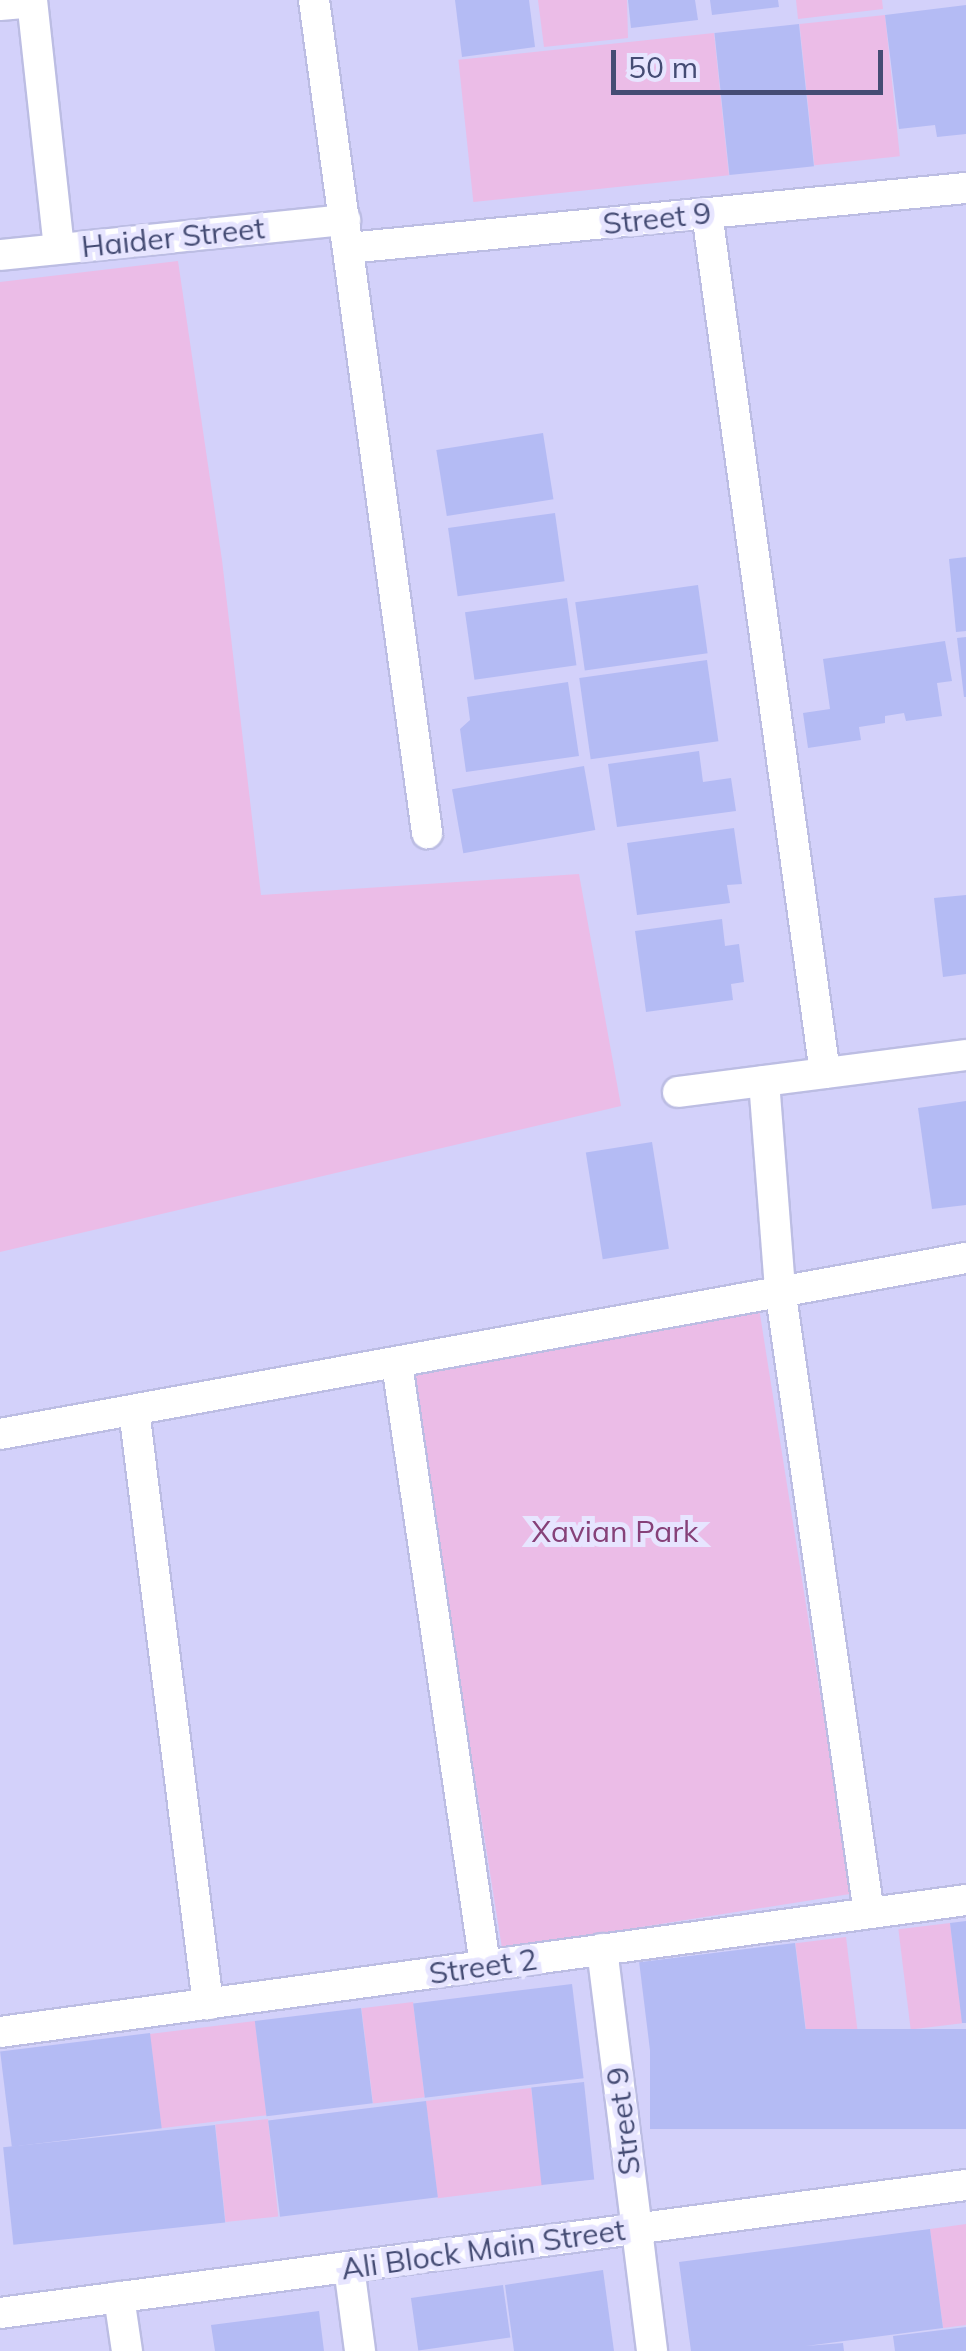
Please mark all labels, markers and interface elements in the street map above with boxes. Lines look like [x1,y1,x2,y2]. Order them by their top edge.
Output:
scale bar [616,30,888,92]
text: 50 m [628,48,698,86]
street label: Street 9 [601,194,713,242]
street label: Haider Street [80,209,266,265]
park label: Xavian Park [531,1513,699,1549]
street label: Street 2 [427,1941,539,1991]
street label: Street 9 [599,2065,647,2177]
street label: Ali Block Main Street [339,2211,627,2287]

